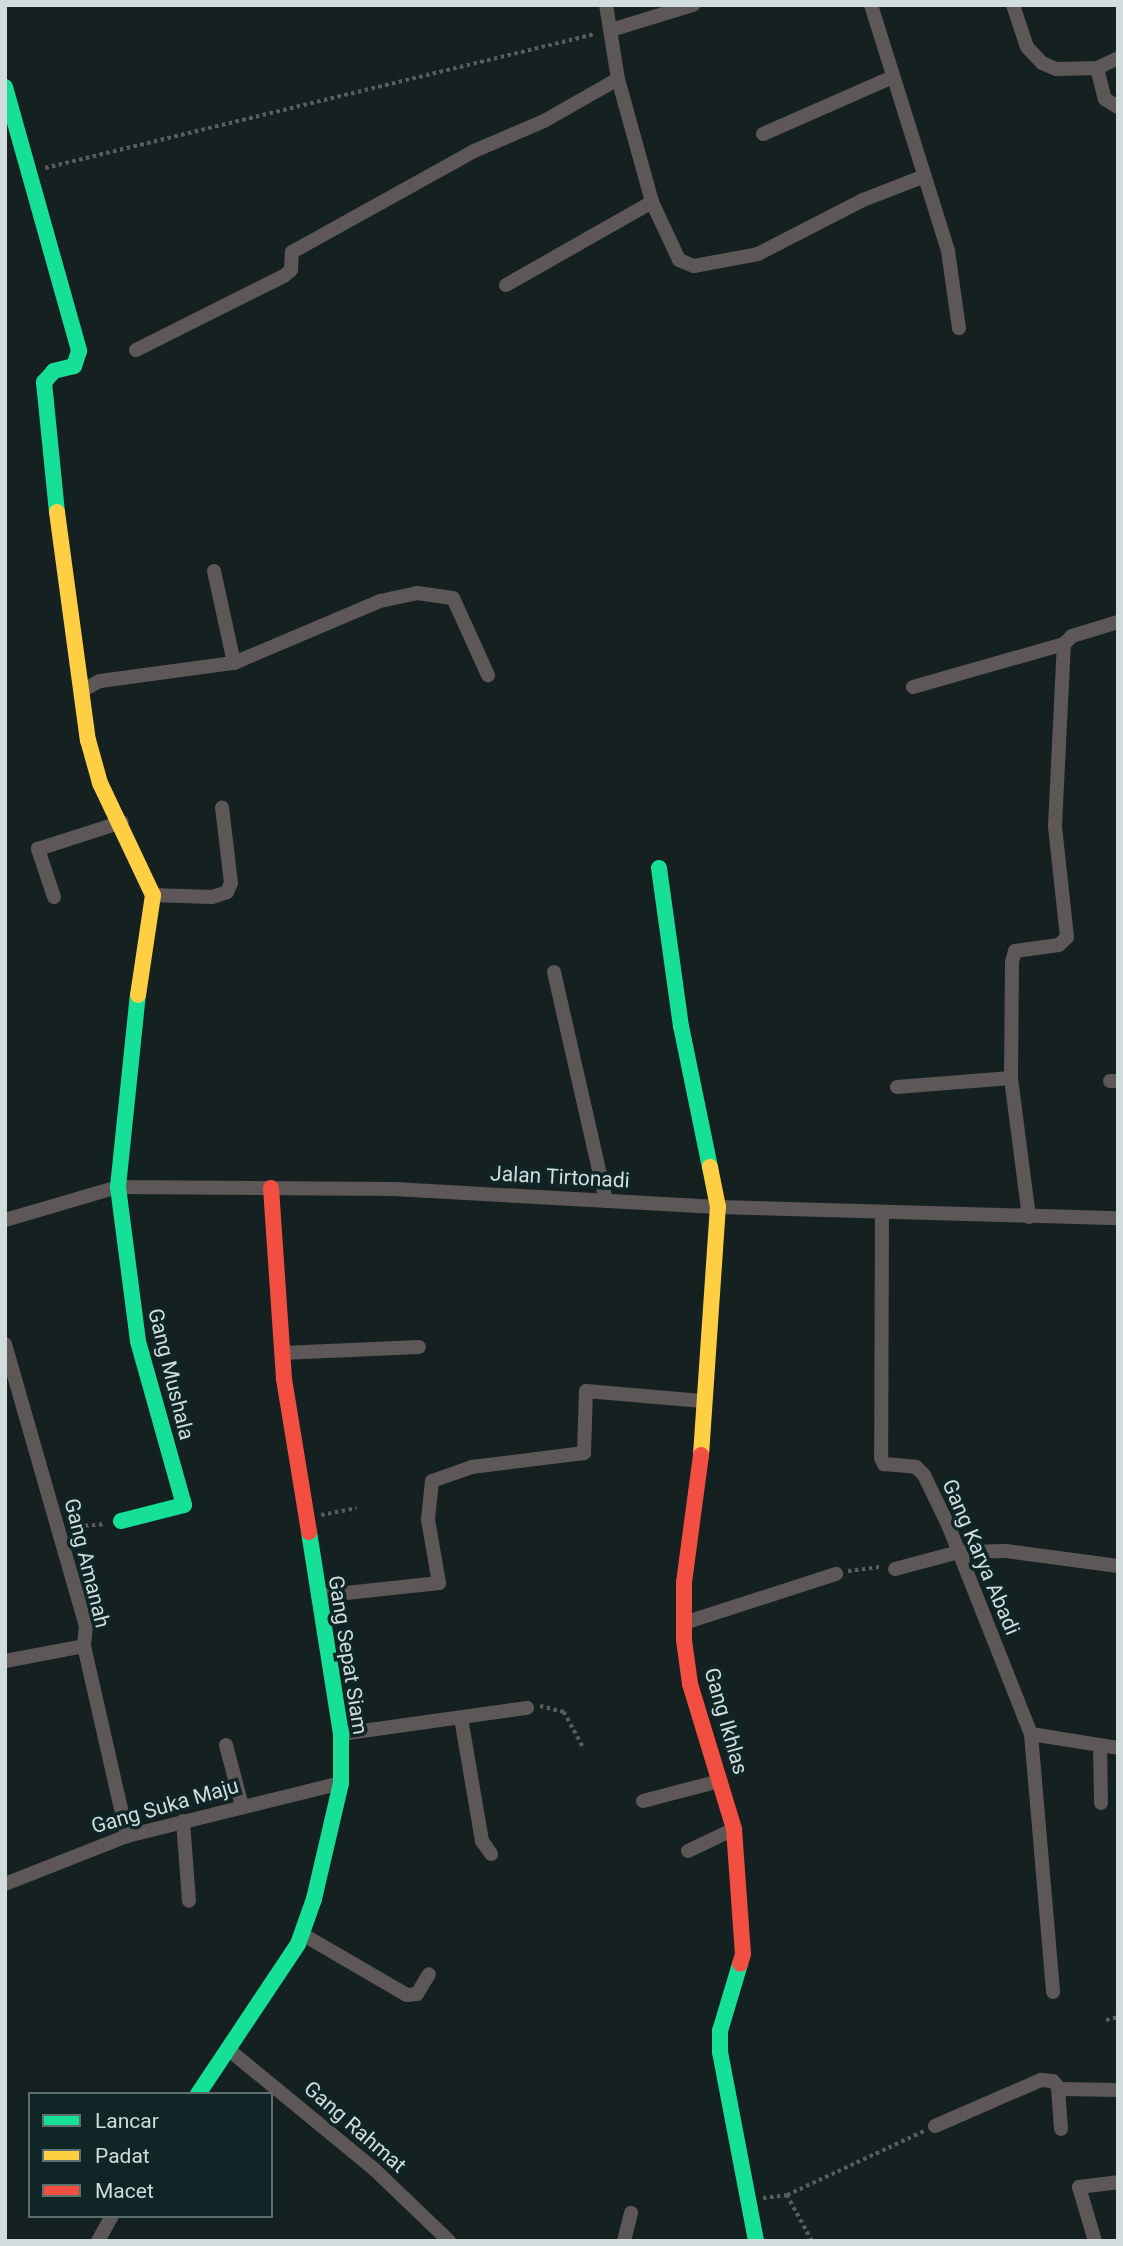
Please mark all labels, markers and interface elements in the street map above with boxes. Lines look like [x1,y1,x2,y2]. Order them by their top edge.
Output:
street label: Jalan Tirtonadi [489,1161,631,1193]
street label: Gang Mushala [142,1306,200,1442]
street label: Gang Karya Abadi [937,1475,1025,1639]
street label: Gang Amanah [59,1496,115,1630]
street label: Gang Sepat Siam [323,1574,373,1736]
street label: Gang Ikhlas [699,1665,753,1777]
street label: Gang Suka Maju [88,1773,242,1839]
street label: Gang Rahmat [299,2076,411,2178]
legend [28,2092,273,2218]
text: Lancar [95,2109,159,2133]
text: Padat [95,2144,150,2168]
text: Macet [95,2179,154,2203]

